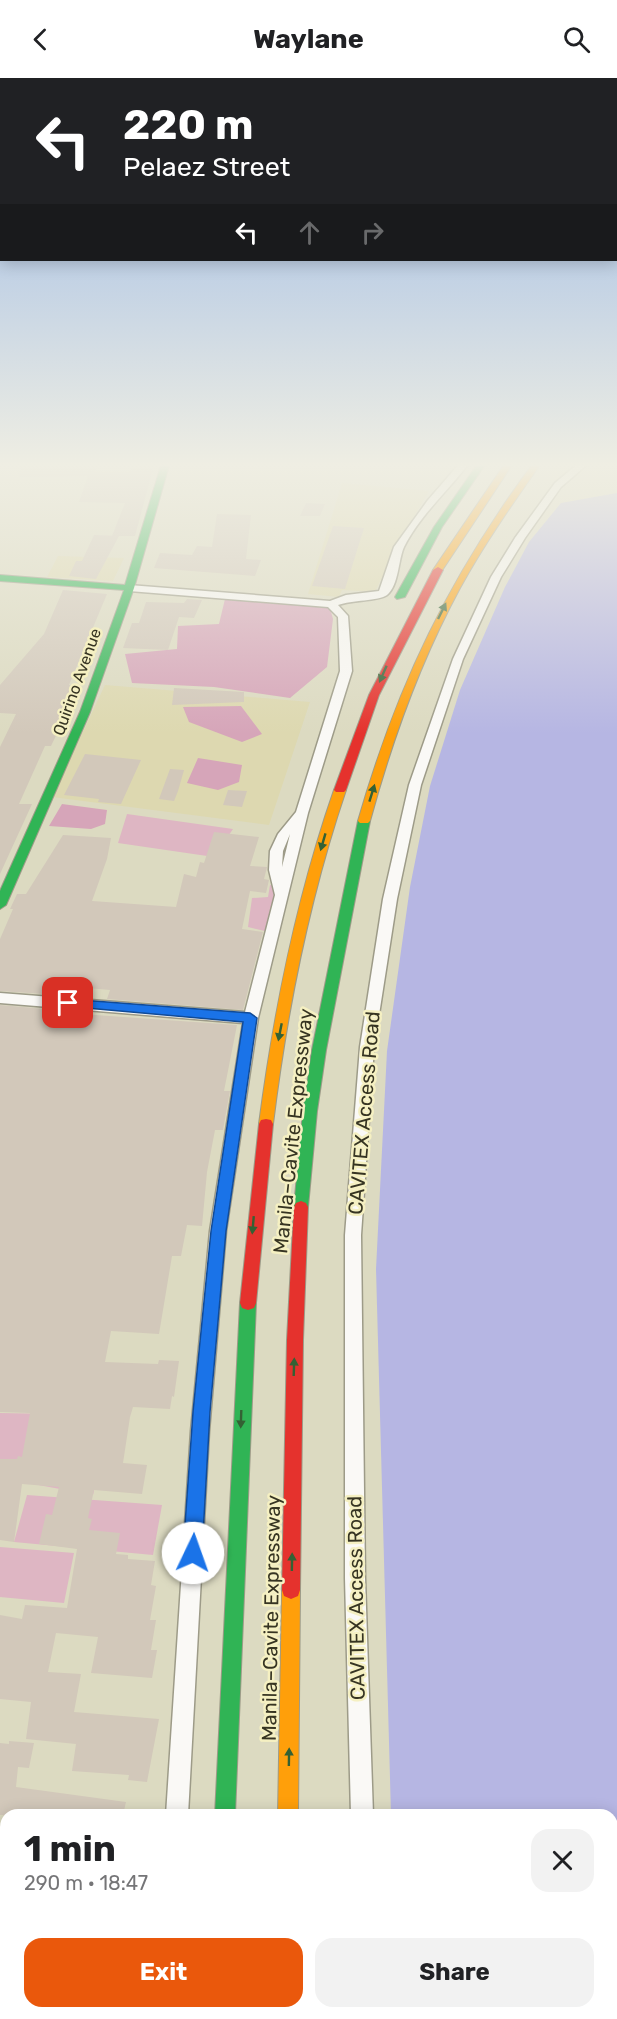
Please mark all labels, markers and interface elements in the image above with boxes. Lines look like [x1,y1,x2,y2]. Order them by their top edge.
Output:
icon: back [24,23,57,56]
text: Waylane [253,23,364,55]
icon: search [560,23,593,56]
text: 220 m [123,100,254,150]
icon: left [24,102,102,180]
text: Pelaez Street [123,151,290,183]
icon: left [230,216,263,249]
icon: ahead [293,216,326,249]
icon: right [356,216,389,249]
one-way arrow [438,603,447,620]
street label: Quirino Avenue [49,626,105,738]
one-way arrow [378,665,387,682]
one-way arrow [368,784,377,802]
one-way arrow [318,833,327,851]
pin [42,977,93,1028]
icon: arrive [51,986,84,1019]
street label: Manila–Cavite Expressway [268,1007,318,1255]
street label: CAVITEX Access Road [343,1010,385,1216]
one-way arrow [275,1022,284,1041]
one-way arrow [248,1215,258,1234]
one-way arrow [289,1357,299,1376]
one-way arrow [236,1410,245,1429]
street label: Manila–Cavite Expressway [257,1495,285,1741]
street label: CAVITEX Access Road [342,1496,370,1700]
position arrow [161,1521,225,1585]
one-way arrow [287,1552,296,1571]
one-way arrow [284,1747,294,1766]
text: 1 min [24,1827,116,1870]
button: close [531,1829,594,1892]
text: 290 m · 18:47 [24,1871,148,1895]
button: Exit [24,1938,303,2007]
button: Share [315,1938,594,2007]

